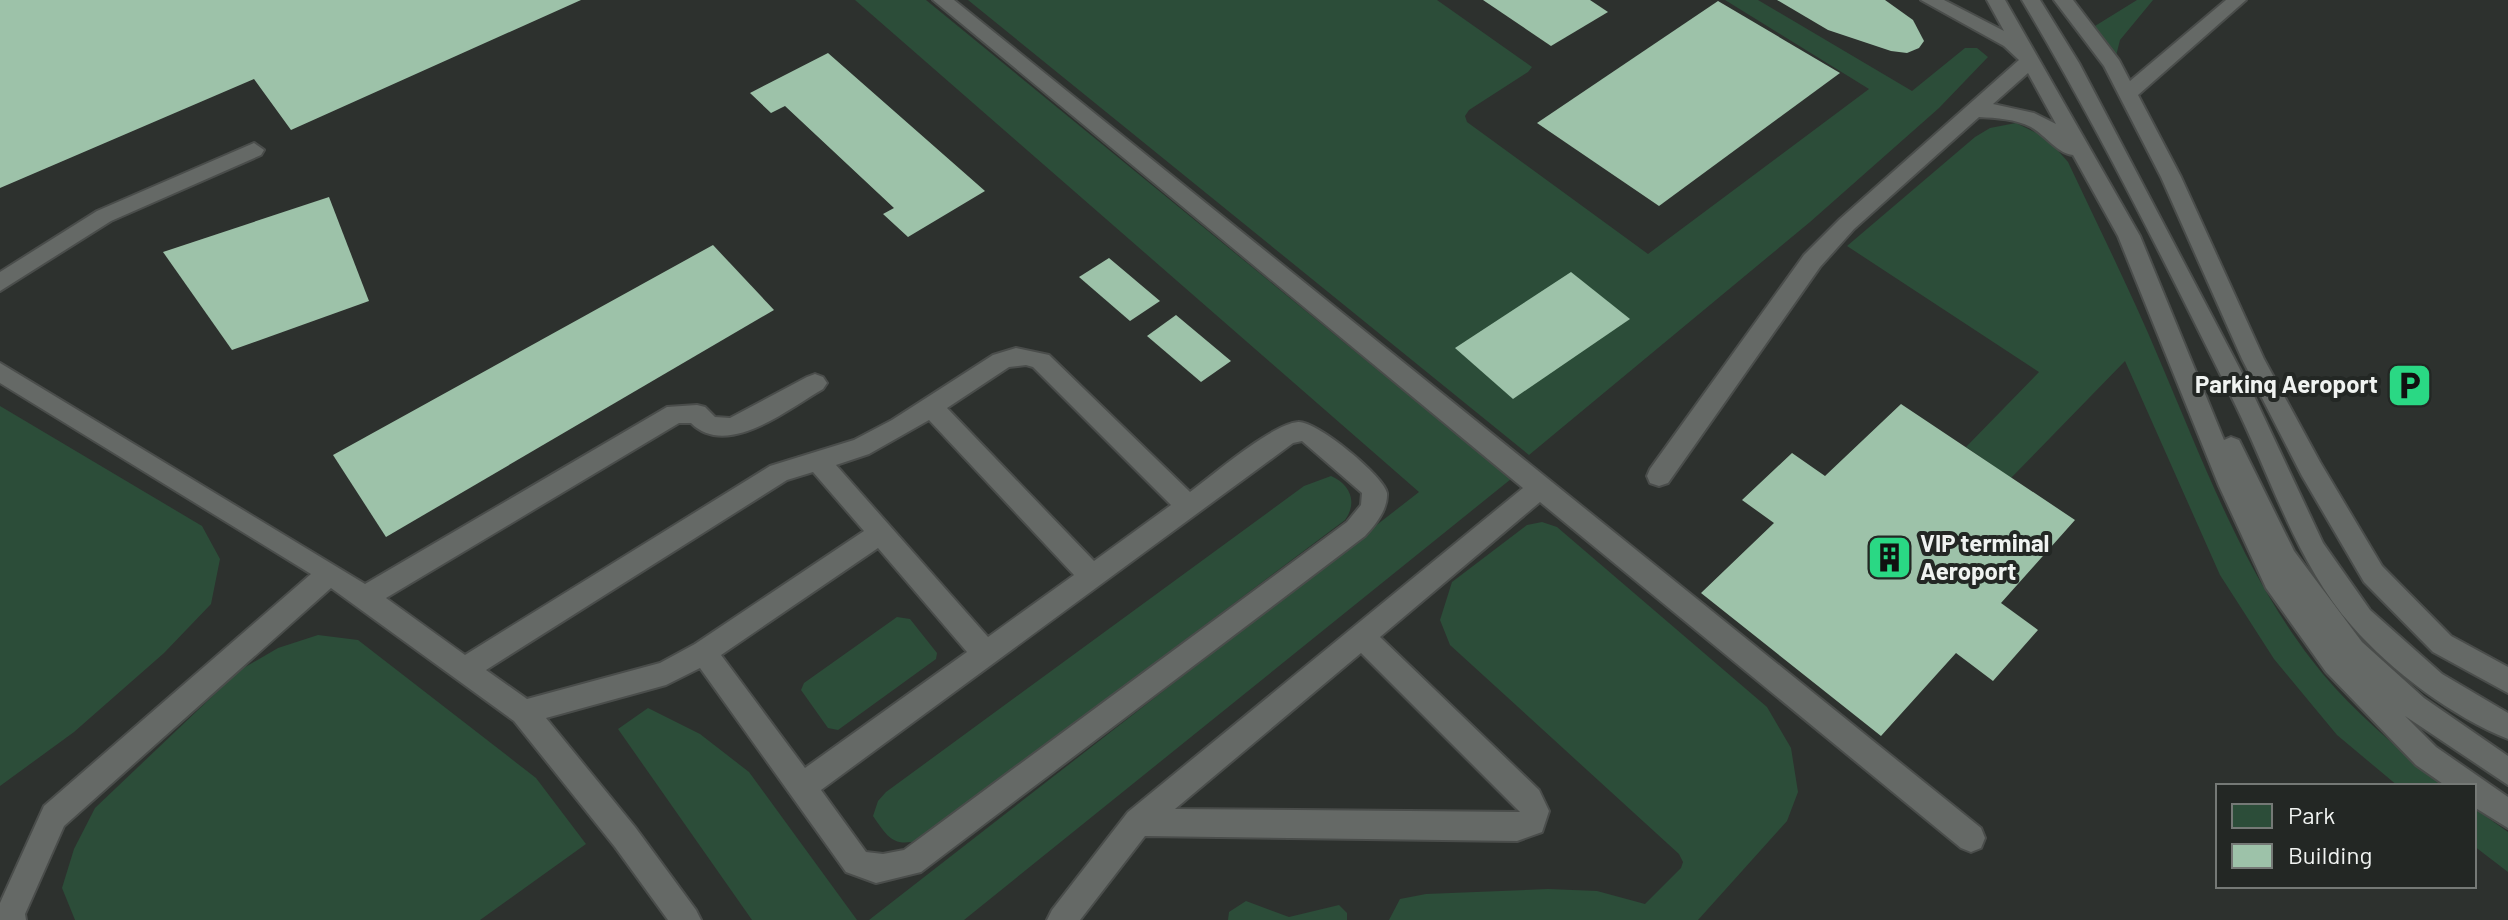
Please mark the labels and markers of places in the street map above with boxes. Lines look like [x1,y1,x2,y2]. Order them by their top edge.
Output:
parking icon: Parkinq Aeroport [2385,361,2433,409]
place label: Parkinq Aeroport [2195,369,2378,398]
place label: VIP terminal Aeroport [1920,528,2049,585]
building icon: VIP terminal Aeroport [1865,534,1913,582]

